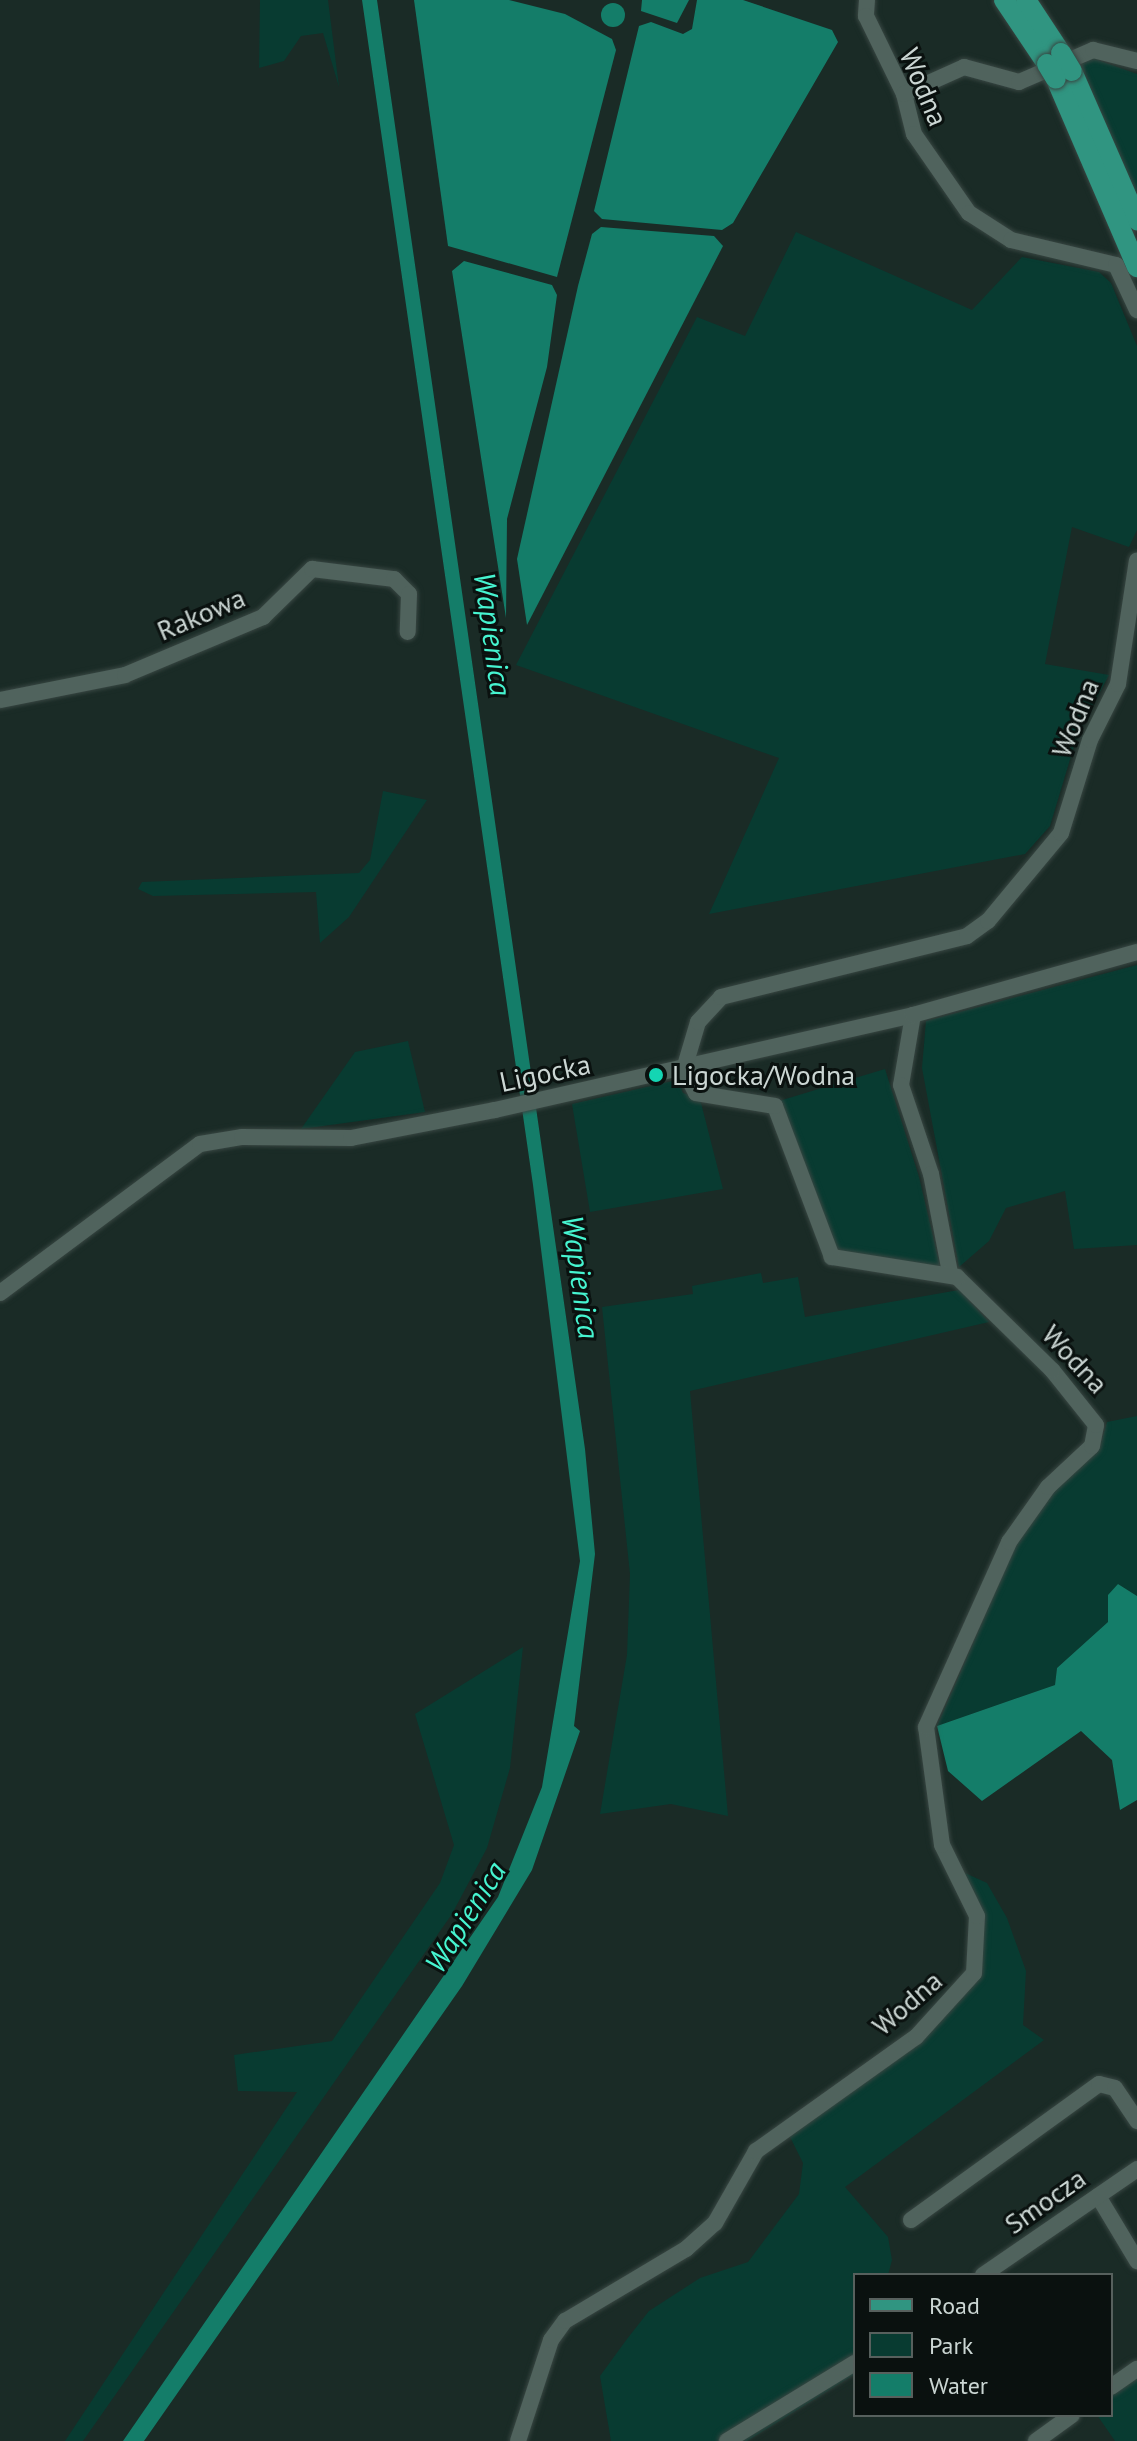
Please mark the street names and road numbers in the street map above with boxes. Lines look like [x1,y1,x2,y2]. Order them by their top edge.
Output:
street label: Wodna [893,43,955,131]
street label: Rakowa [152,580,250,648]
street label: Wodna [1044,674,1106,762]
street label: Ligocka [497,1047,593,1099]
street label: Wodna [1035,1318,1115,1400]
street label: Wodna [865,1964,949,2042]
street label: Smocza [998,2161,1092,2241]

